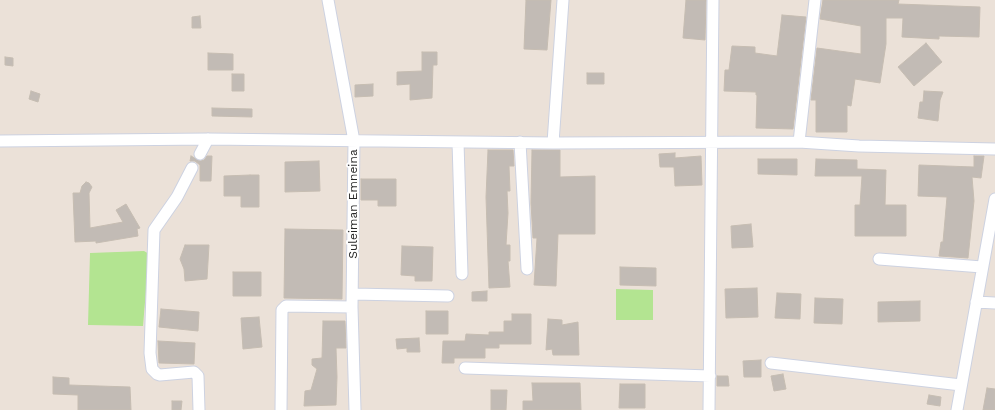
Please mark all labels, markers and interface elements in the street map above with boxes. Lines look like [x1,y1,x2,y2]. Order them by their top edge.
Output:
street label: Suleiman Emneina [346,149,360,259]

